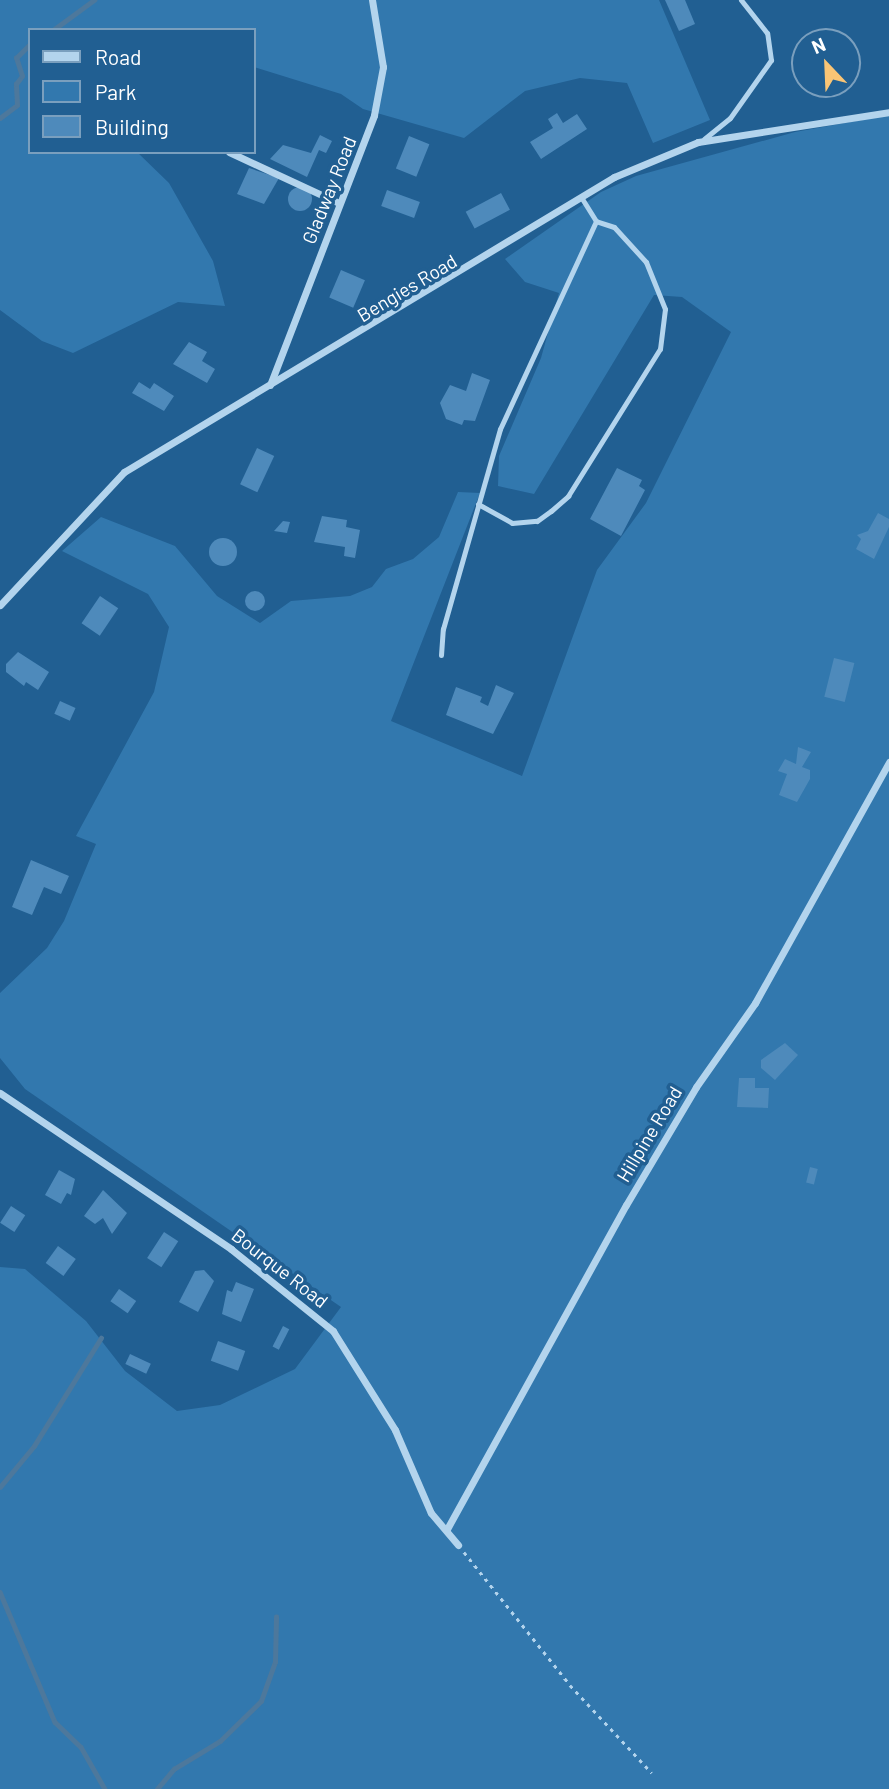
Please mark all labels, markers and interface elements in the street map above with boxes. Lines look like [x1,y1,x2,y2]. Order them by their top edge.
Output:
legend [28,28,256,154]
north arrow [791,28,861,98]
text: N [808,32,829,58]
text: Road [95,44,141,69]
text: Park [95,79,136,104]
text: Building [95,114,169,139]
street label: Gladway Road [297,133,361,247]
street label: Bengies Road [353,249,461,327]
street label: Hillpine Road [612,1082,686,1186]
street label: Bourque Road [227,1223,333,1313]

